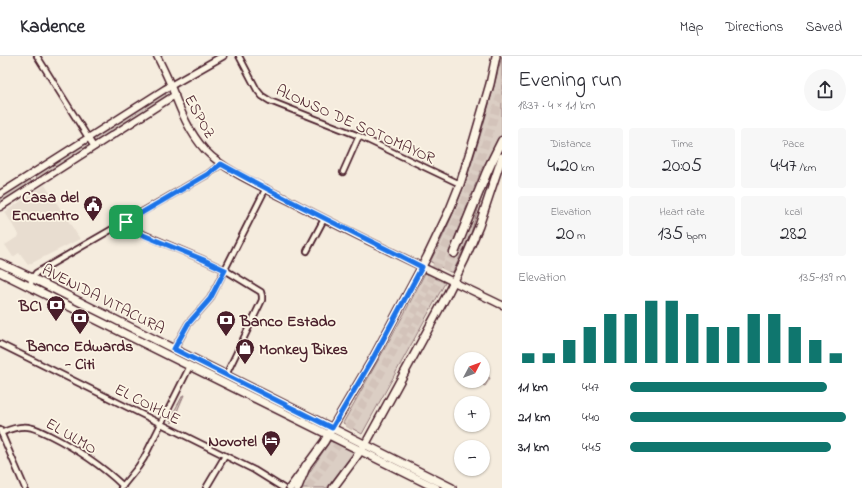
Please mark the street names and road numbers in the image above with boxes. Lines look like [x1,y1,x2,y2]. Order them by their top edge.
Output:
street label: ALONSO DE SOTOMAYOR [272,79,439,171]
street label: ESPOZ [177,91,221,143]
street label: AVENIDA VITACURA [37,258,169,341]
street label: EL COIHUE [110,378,184,432]
street label: EL ULMO [41,412,101,461]

